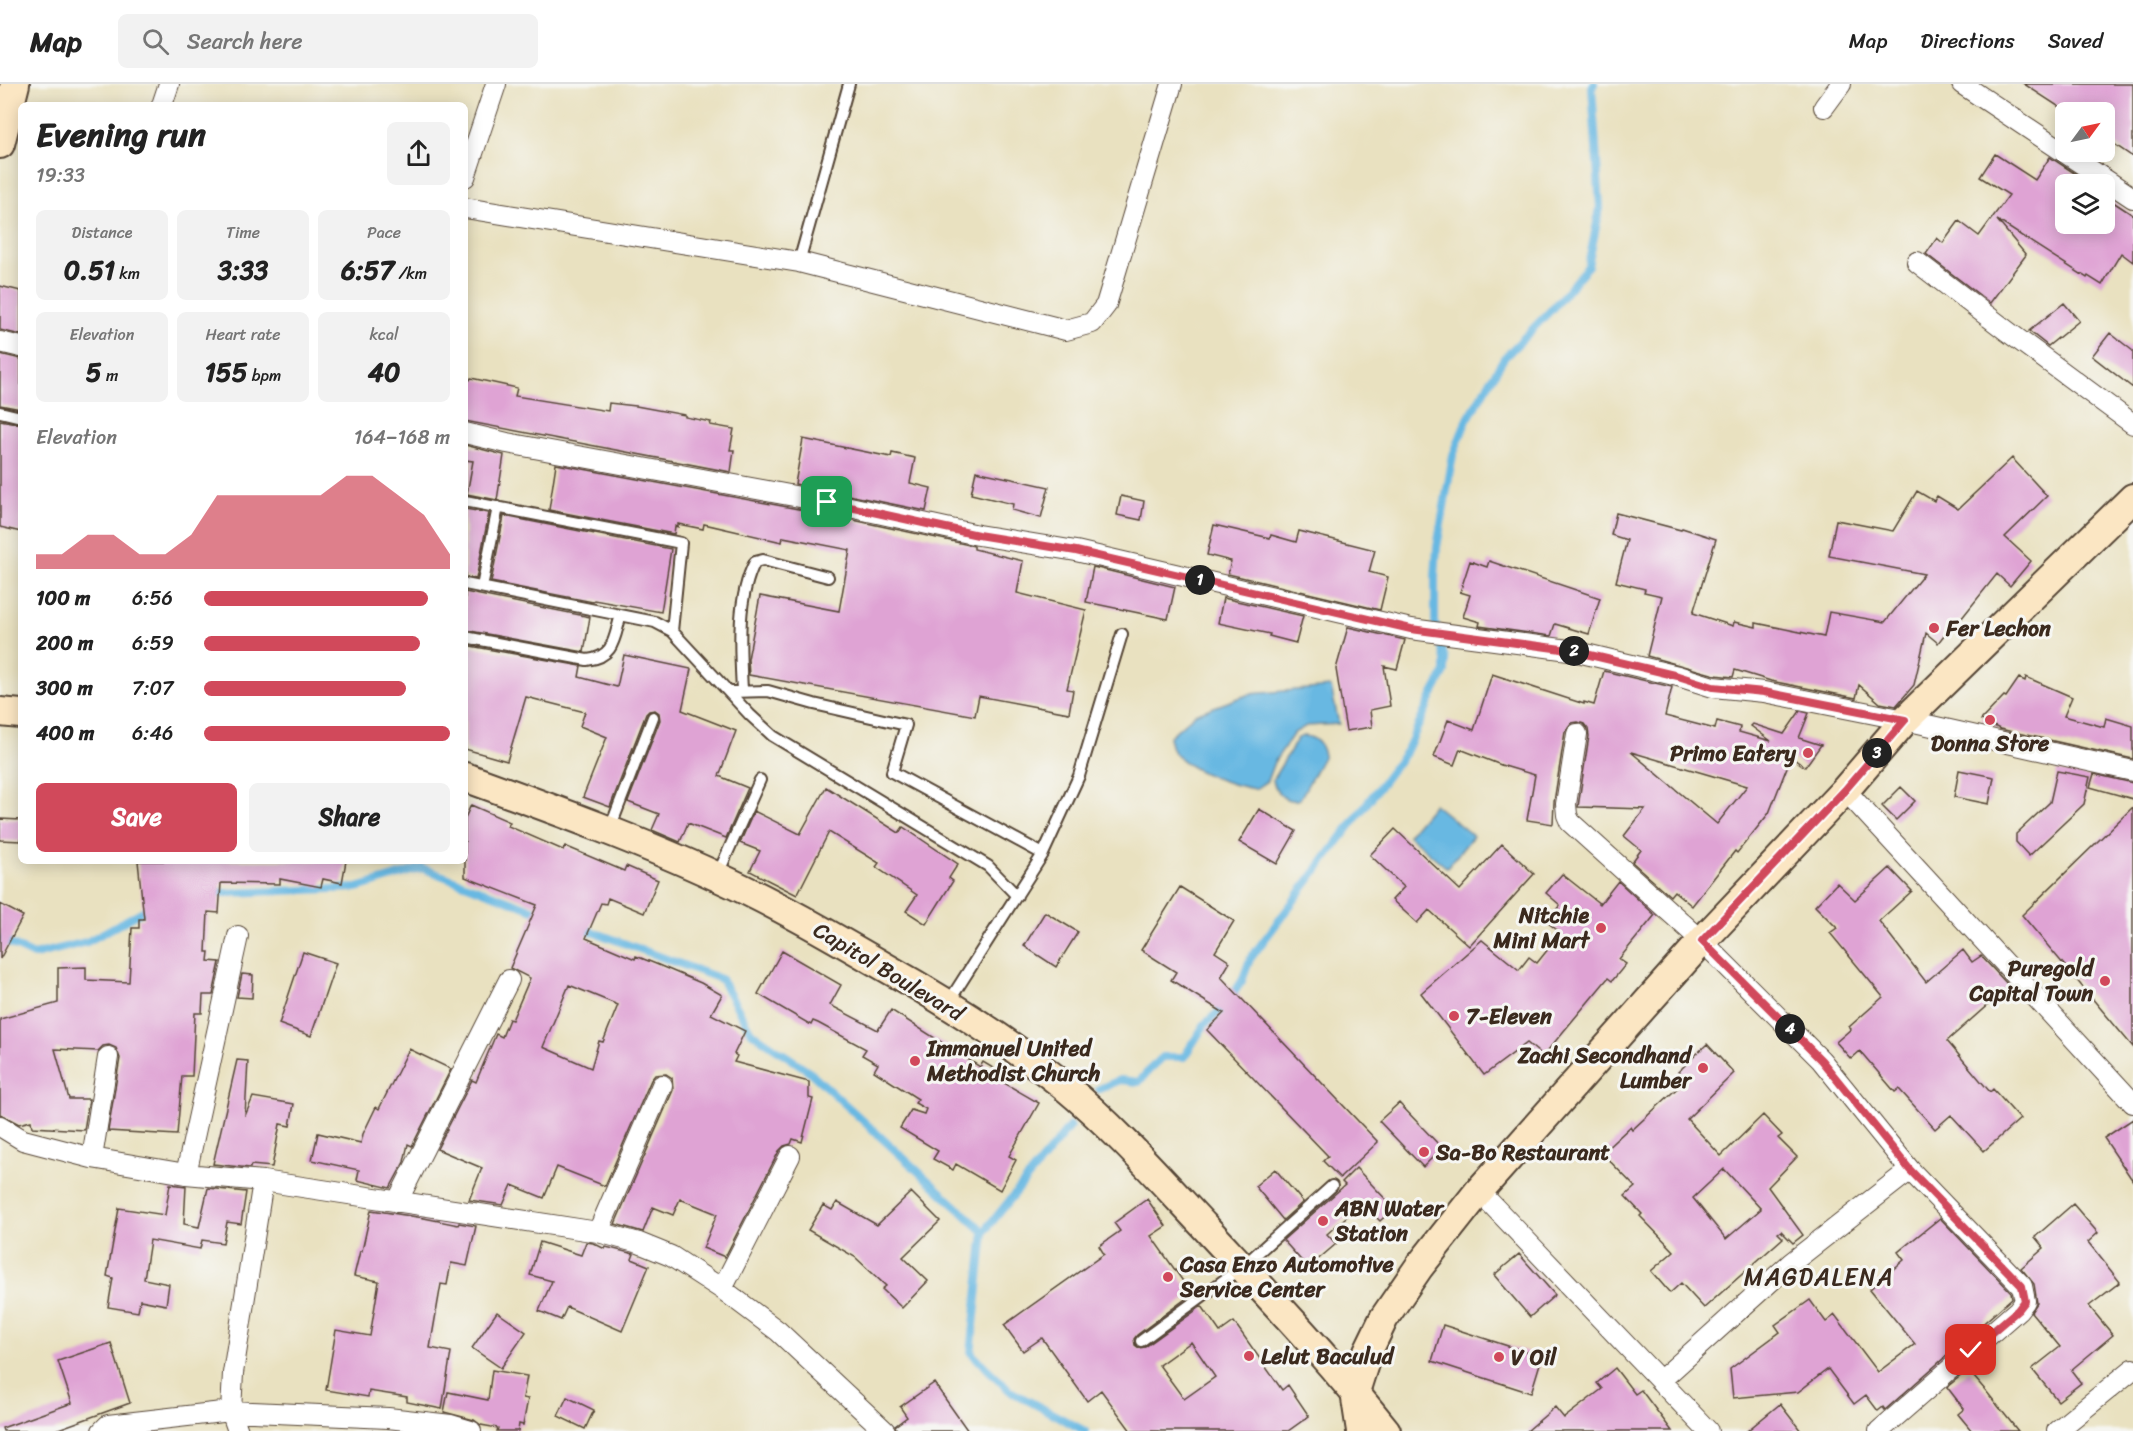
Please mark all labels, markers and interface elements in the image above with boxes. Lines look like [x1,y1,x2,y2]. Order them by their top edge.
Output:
search box [118,14,538,68]
text: Map [30,17,82,66]
text: Search here [187,22,303,61]
text: Map [1849,22,1887,60]
text: Directions [1920,22,2015,60]
text: Saved [2048,22,2103,60]
icon: search [139,25,172,58]
north arrow [2055,102,2115,162]
map controls [2055,102,2115,234]
text: Evening run [36,106,206,164]
button: share [387,122,450,185]
text: 19:33 [36,158,85,193]
button: layers [2055,174,2115,234]
text: Distance [72,218,132,247]
text: Time [226,218,260,247]
text: Pace [367,218,401,247]
text: 0.51 [64,247,115,293]
text: 3:33 [218,247,268,293]
text: 6:57 [341,247,394,293]
text: km [115,259,140,288]
text: /km [394,259,427,288]
text: Elevation [70,320,134,349]
text: Heart rate [205,320,281,349]
text: kcal [369,320,399,349]
text: 5 [86,349,102,395]
text: 155 [205,349,248,395]
text: 40 [368,349,400,395]
text: m [102,361,118,390]
text: bpm [248,361,281,390]
text: Elevation [36,420,117,455]
text: 164–168 m [354,420,450,455]
pin [801,476,852,527]
icon: arrive [810,485,843,518]
pin: 1 [1185,565,1215,595]
text: 1 [1197,565,1203,594]
text: 100 m [36,581,90,616]
text: 6:56 [132,581,173,616]
place label: Fer Lechon [1945,609,2051,648]
marker: Fer Lechon [1927,621,1941,635]
text: 200 m [36,626,93,661]
text: 6:59 [132,626,174,661]
pin: 2 [1559,636,1589,666]
text: 2 [1569,636,1579,665]
text: 300 m [36,671,93,706]
text: 7:07 [132,671,174,706]
marker: Donna Store [1983,713,1997,727]
text: 400 m [36,716,94,751]
text: 6:46 [132,716,173,751]
place label: Donna Store [1931,724,2050,763]
place label: Primo Eatery [1670,734,1797,773]
pin: 3 [1862,738,1892,768]
text: 3 [1873,738,1881,767]
marker: Primo Eatery [1801,746,1815,760]
button: Save [36,783,237,852]
button: Share [249,783,450,852]
place label: Nitchie Mini Mart [1493,896,1590,960]
street label: Capitol Boulevard [806,911,973,1033]
marker: Nitchie Mini Mart [1594,921,1608,935]
place label: Puregold Capital Town [1968,949,2095,1013]
marker: Puregold Capital Town [2098,974,2112,988]
place label: 7-Eleven [1466,997,1552,1036]
marker: 7-Eleven [1447,1009,1461,1023]
pin: 4 [1775,1014,1805,1044]
text: 4 [1785,1014,1795,1043]
place label: Immanuel United Methodist Church [926,1029,1101,1093]
place label: Zachi Secondhand Lumber [1517,1036,1693,1100]
marker: Immanuel United Methodist Church [908,1054,922,1068]
marker: Zachi Secondhand Lumber [1696,1061,1710,1075]
place label: Sa-Bo Restaurant [1435,1133,1610,1172]
marker: Sa-Bo Restaurant [1417,1145,1431,1159]
place label: ABN Water Station [1334,1189,1445,1253]
marker: ABN Water Station [1316,1214,1330,1228]
place label: Casa Enzo Automotive Service Center [1179,1245,1395,1309]
district label: MAGDALENA [1744,1256,1894,1298]
marker: Casa Enzo Automotive Service Center [1161,1270,1175,1284]
pin [1945,1324,1996,1375]
icon: check [1954,1333,1987,1366]
place label: Lelut Baculud [1261,1337,1396,1376]
place label: V Oil [1511,1338,1558,1377]
marker: Lelut Baculud [1242,1349,1256,1363]
marker: V Oil [1492,1350,1506,1364]

